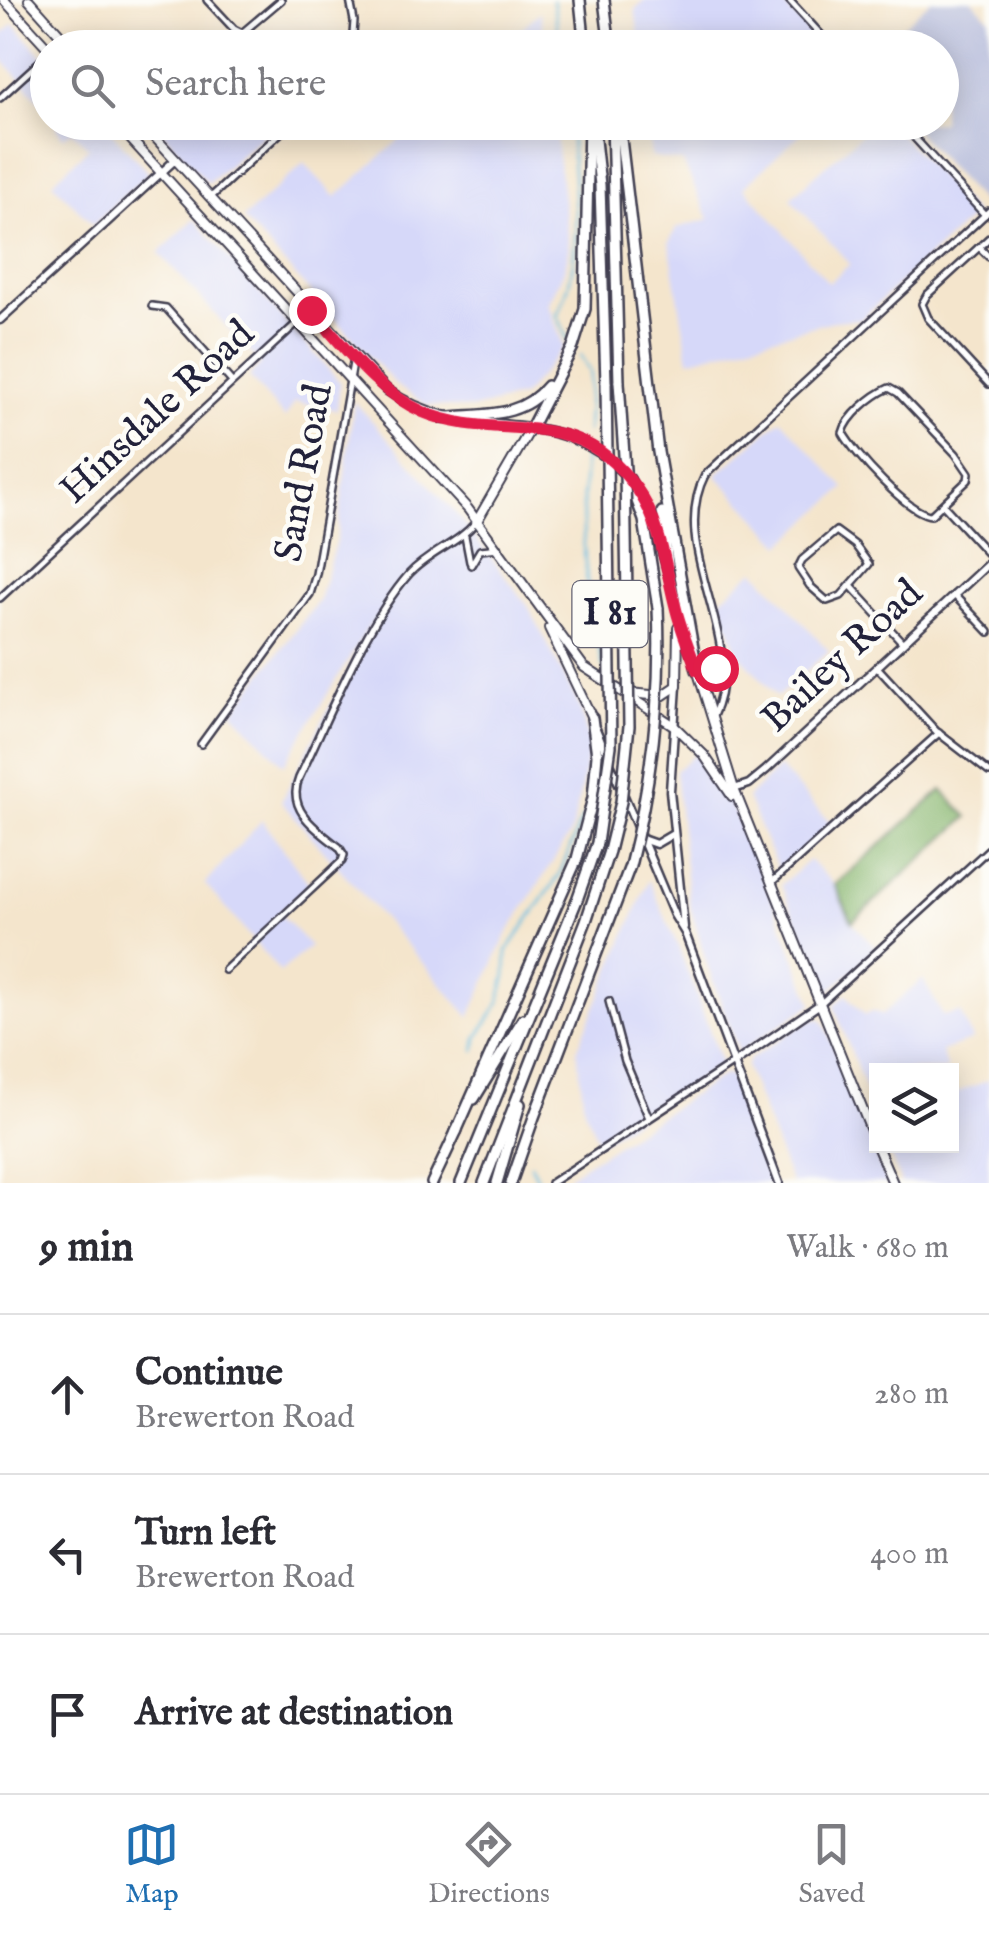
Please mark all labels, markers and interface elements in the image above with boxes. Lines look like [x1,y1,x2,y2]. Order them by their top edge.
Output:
search box [30,30,959,140]
icon: search [65,58,120,113]
text: Search here [145,61,326,109]
route end [289,288,335,334]
street label: Hinsdale Road [50,310,266,516]
street label: Sand Road [264,379,346,566]
street label: Bailey Road [752,569,935,745]
road number: I 81 [572,581,648,647]
route start [693,646,739,692]
map controls [869,1063,959,1153]
button: layers [869,1063,959,1153]
text: 9 min [40,1222,134,1275]
text: Walk · 680 m [786,1228,949,1269]
text: Continue [135,1350,283,1398]
icon: ahead [40,1367,95,1422]
text: 280 m [874,1374,949,1415]
text: Brewerton Road [135,1398,354,1439]
text: Turn left [135,1510,276,1558]
icon: left [40,1527,95,1582]
text: 400 m [870,1534,949,1575]
text: Brewerton Road [135,1558,354,1599]
icon: arrive [40,1687,95,1742]
text: Arrive at destination [135,1690,453,1738]
tab: Map [124,1817,179,1912]
tab: Directions [428,1817,550,1912]
tab: Saved [798,1817,865,1912]

